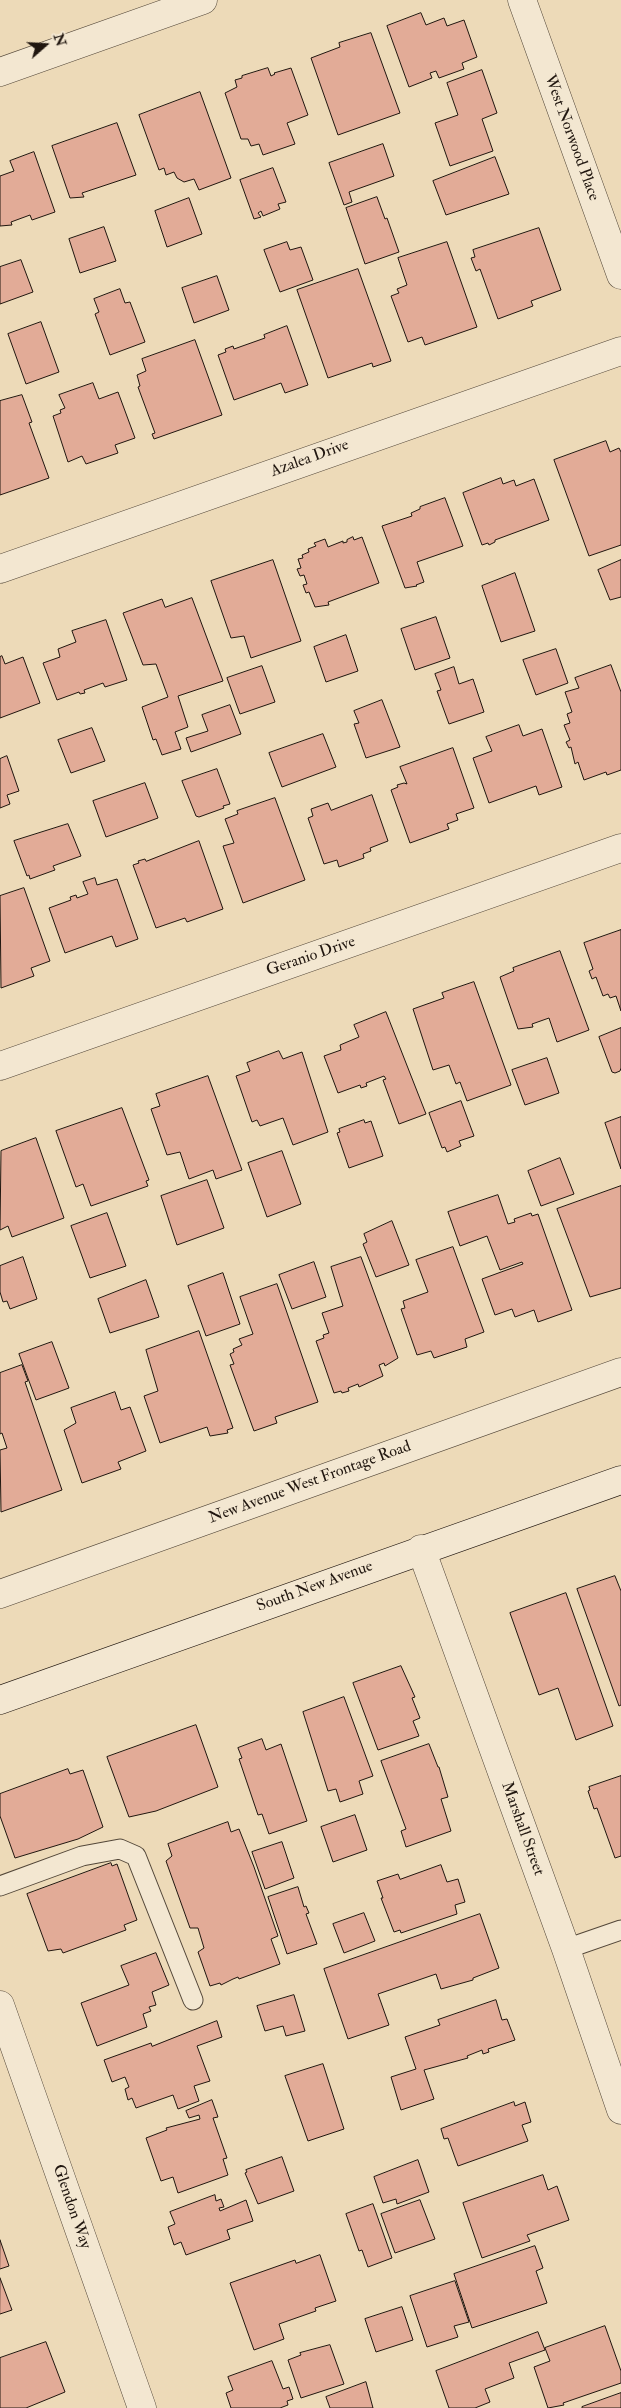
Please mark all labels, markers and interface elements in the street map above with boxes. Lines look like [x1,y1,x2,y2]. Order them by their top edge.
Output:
north arrow [20,20,70,70]
text: N [50,31,70,49]
street label: West Norwood Place [539,72,603,204]
street label: Azalea Drive [268,436,352,482]
street label: Geranio Drive [264,933,358,981]
street label: New Avenue West Frontage Road [206,1437,414,1529]
street label: South New Avenue [254,1557,376,1617]
street label: Marshall Street [496,1779,548,1879]
street label: Glendon Way [48,2162,94,2252]

